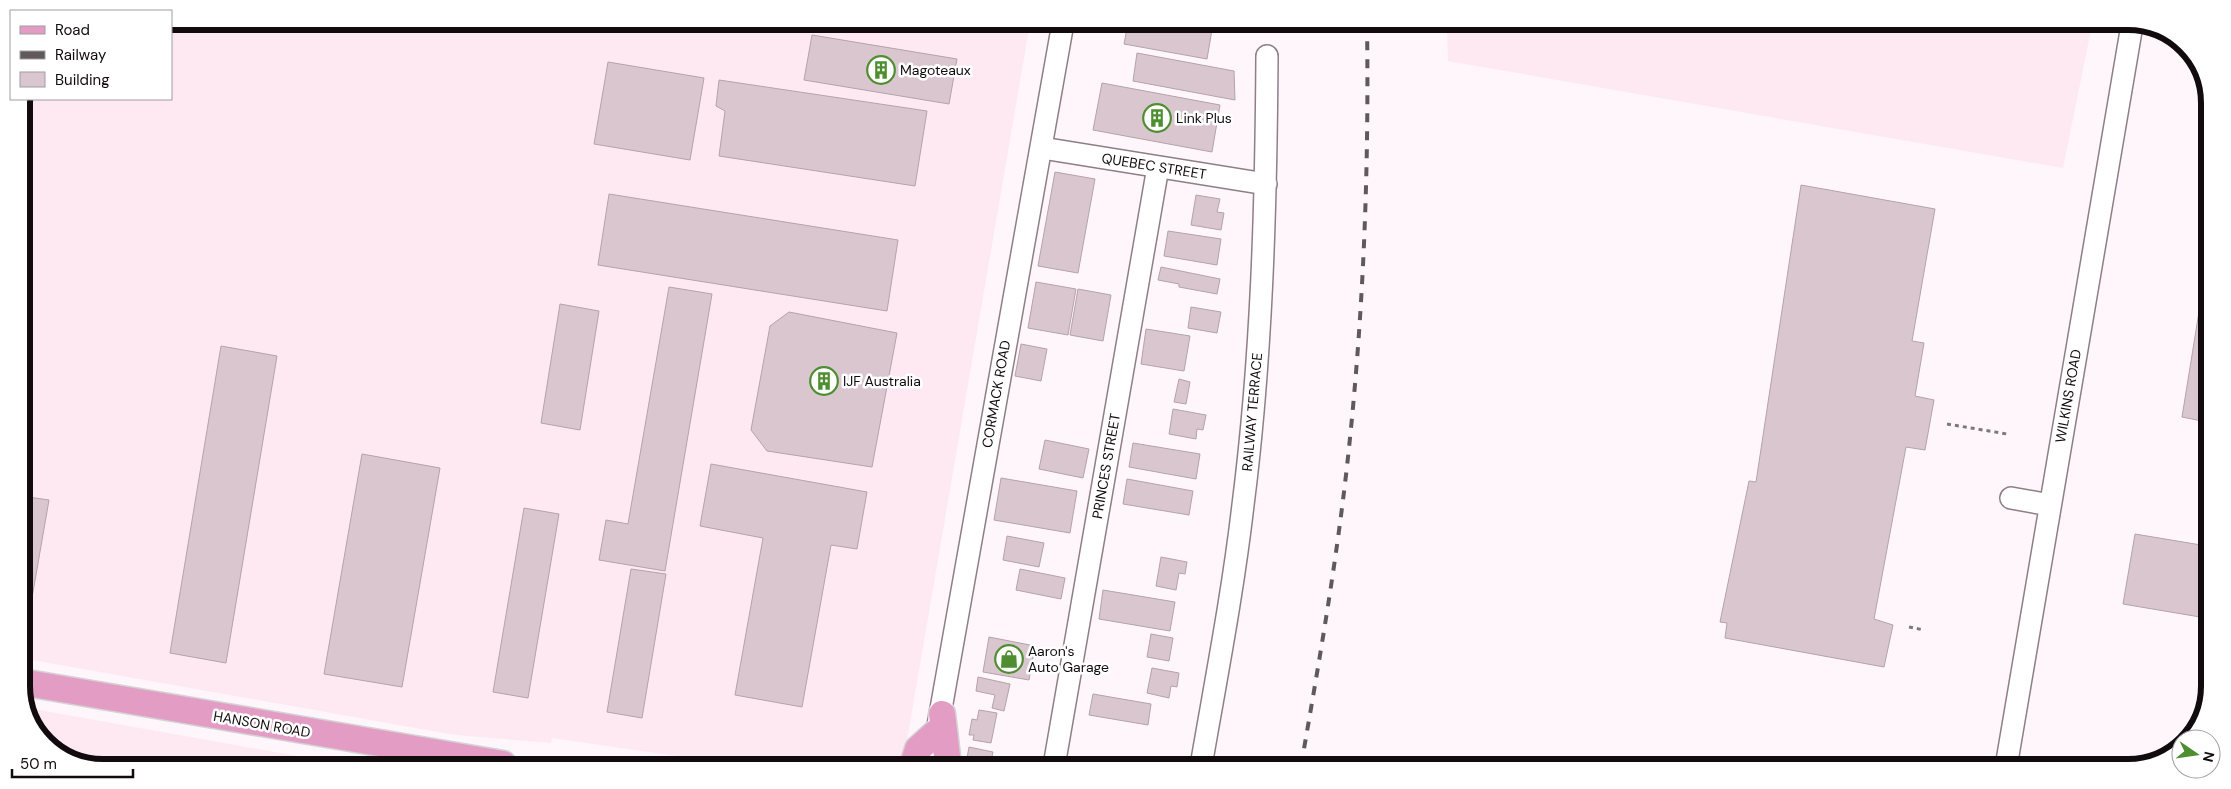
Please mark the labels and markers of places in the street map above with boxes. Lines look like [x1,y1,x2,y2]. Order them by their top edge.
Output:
building icon: Magoteaux [866,55,896,85]
place label: Magoteaux [900,61,971,79]
building icon: Link Plus [1142,103,1172,133]
place label: Link Plus [1176,109,1232,127]
building icon: IJF Australia [809,366,839,396]
place label: IJF Australia [843,372,921,390]
place label: Aaron's Auto Garage [1028,642,1109,676]
shop icon: Aaron's Auto Garage [994,644,1024,674]

